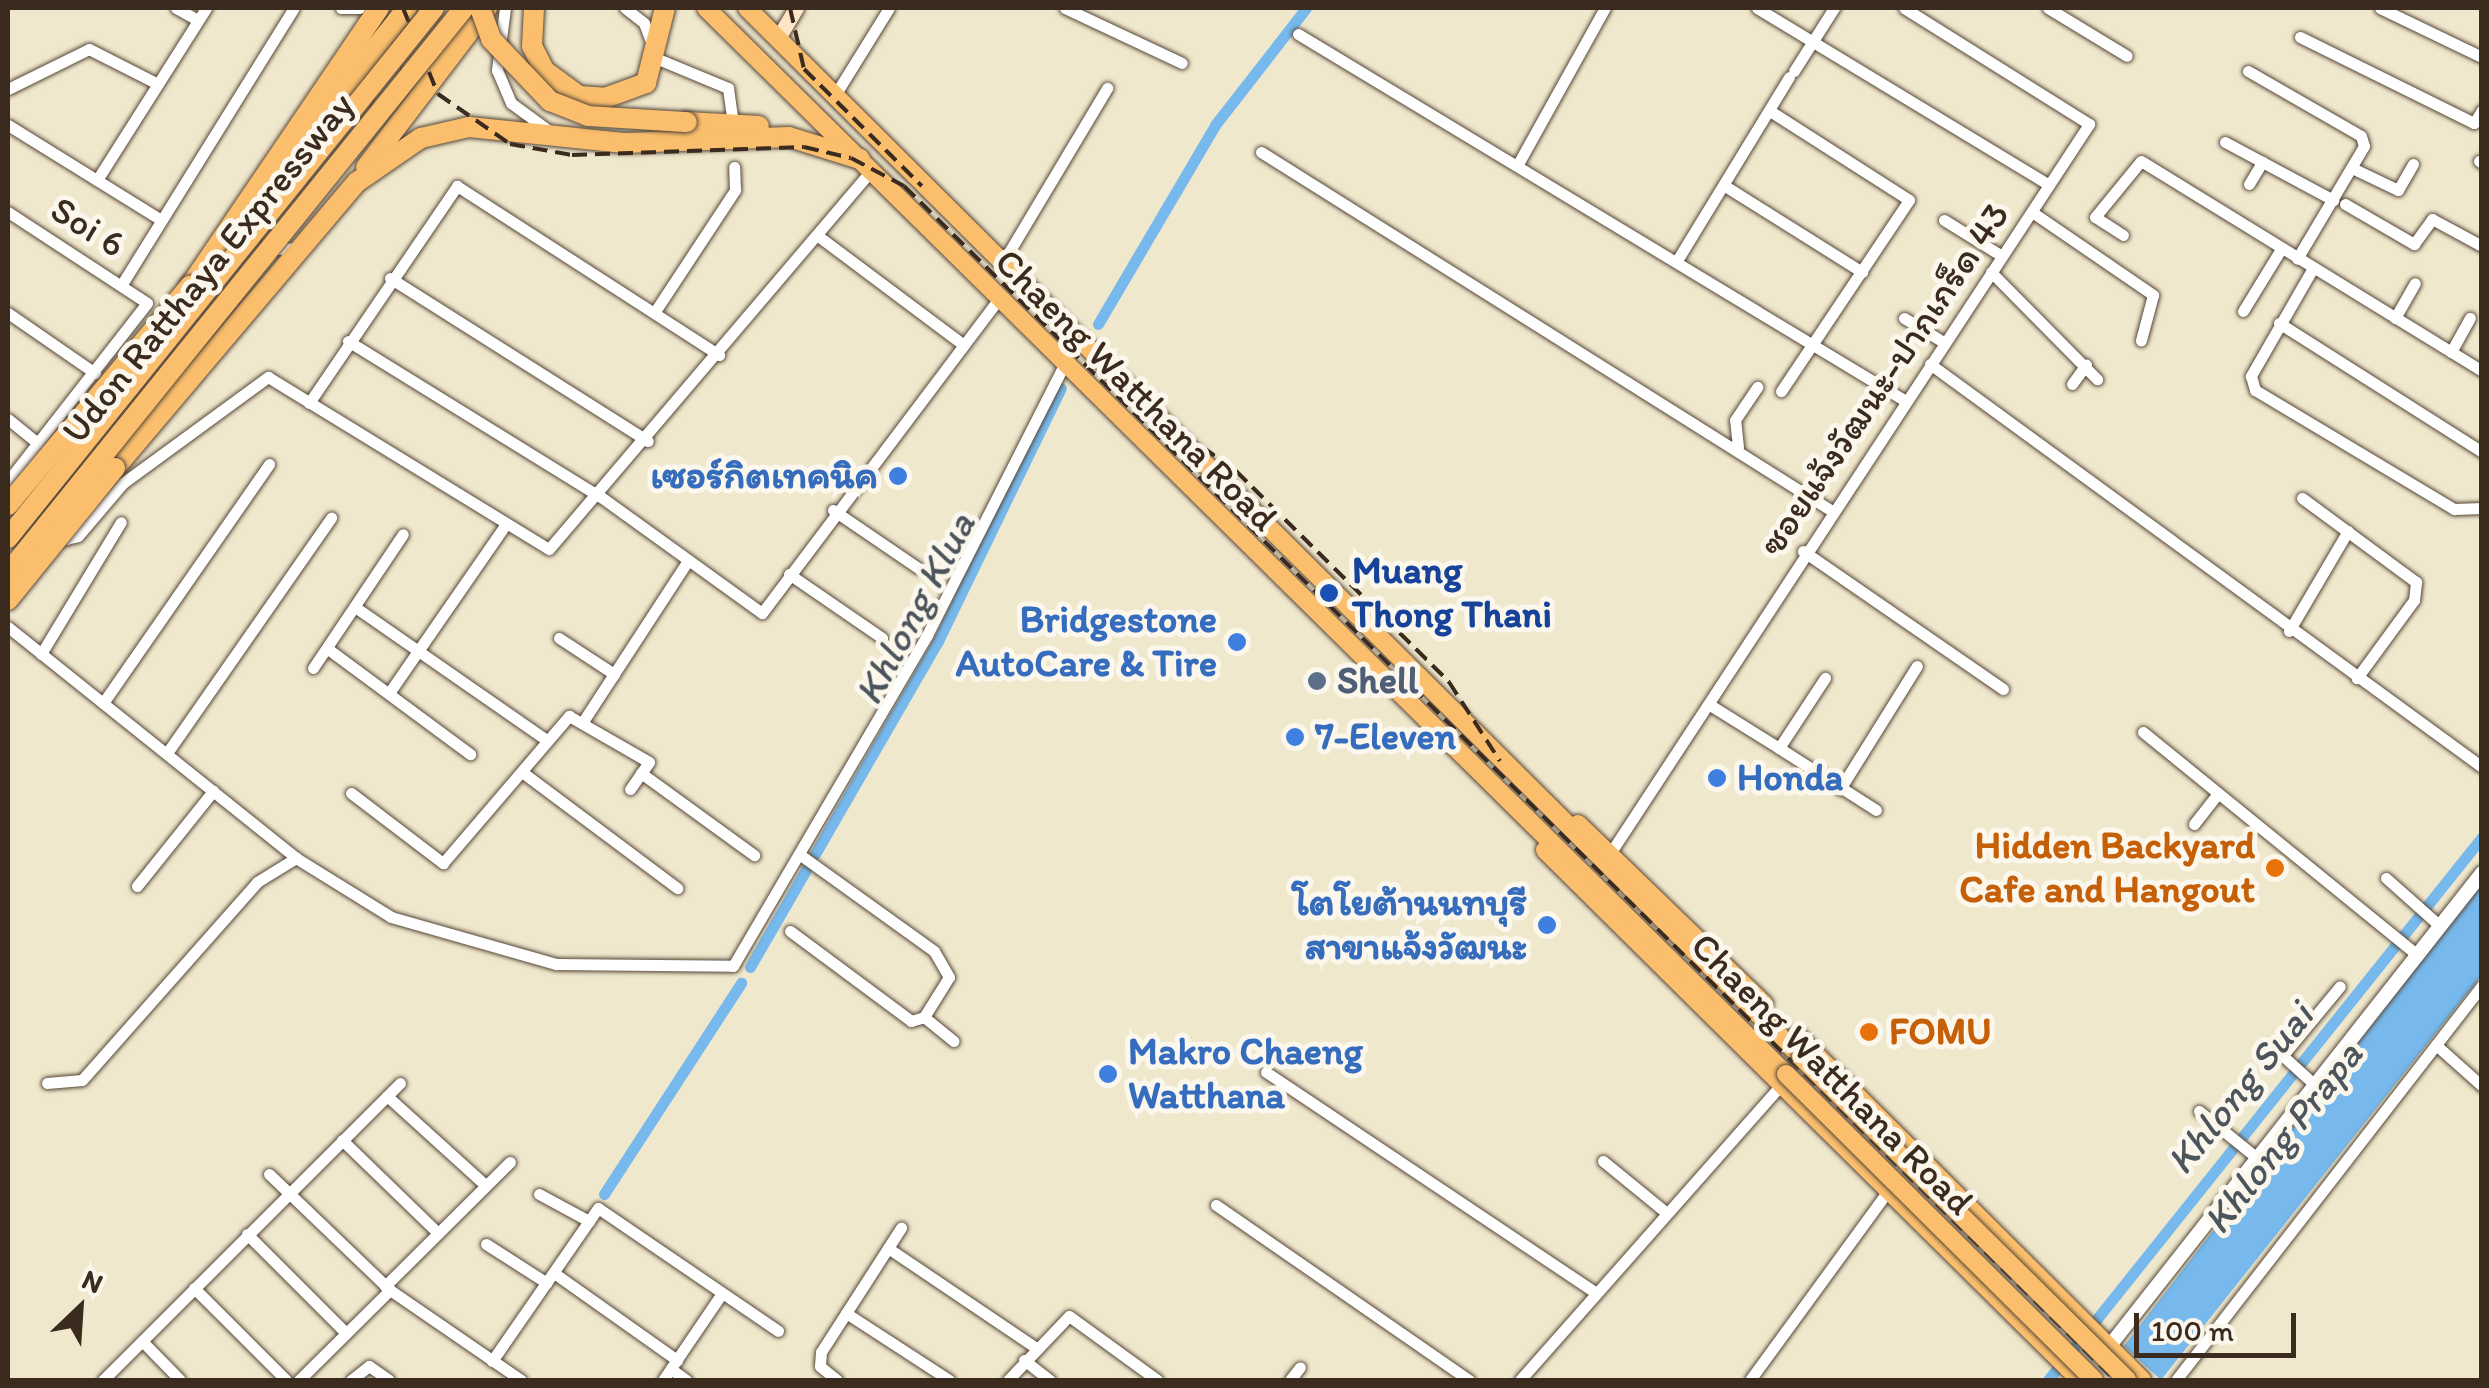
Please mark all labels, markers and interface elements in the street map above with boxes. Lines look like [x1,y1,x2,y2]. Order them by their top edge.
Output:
street label: Udon Ratthaya Expressway [53,84,363,452]
street label: Soi 6 [42,187,134,267]
street label: ซอยแจ้งวัฒนะ-ปากเกร็ด 43 [1749,194,2019,564]
street label: Chaeng Watthana Road [986,240,1286,540]
place label: เซอร์กิตเทคนิค [650,453,878,499]
marker: เซอร์กิตเทคนิค [887,465,909,487]
water label: Khlong Klua [844,504,984,712]
place label: Muang Thong Thani [1352,548,1553,638]
marker: Muang Thong Thani [1316,580,1342,606]
place label: Bridgestone AutoCare & Tire [956,597,1217,686]
marker: Bridgestone AutoCare & Tire [1226,631,1248,653]
place label: Shell [1337,658,1418,704]
marker: Shell [1306,670,1328,692]
place label: 7-Eleven [1315,714,1456,760]
marker: 7-Eleven [1284,726,1306,748]
place label: Honda [1737,755,1843,801]
marker: Honda [1706,767,1728,789]
place label: Hidden Backyard Cafe and Hangout [1958,823,2255,912]
marker: Hidden Backyard Cafe and Hangout [2264,857,2286,879]
place label: โตโยต้านนทบุรี สาขาแจ้งวัฒนะ [1293,880,1527,969]
marker: โตโยต้านนทบุรี สาขาแจ้งวัฒนะ [1536,914,1558,936]
street label: Chaeng Watthana Road [1682,924,1982,1224]
water label: Khlong Suai [2156,993,2322,1183]
place label: FOMU [1889,1009,1992,1055]
marker: FOMU [1858,1021,1880,1043]
place label: Makro Chaeng Watthana [1128,1029,1362,1118]
water label: Khlong Prapa [2192,1032,2372,1242]
marker: Makro Chaeng Watthana [1097,1063,1119,1085]
north arrow [30,1258,130,1358]
text: N [77,1261,108,1300]
scale bar [2139,1293,2302,1355]
text: 100 m [2151,1312,2234,1349]

